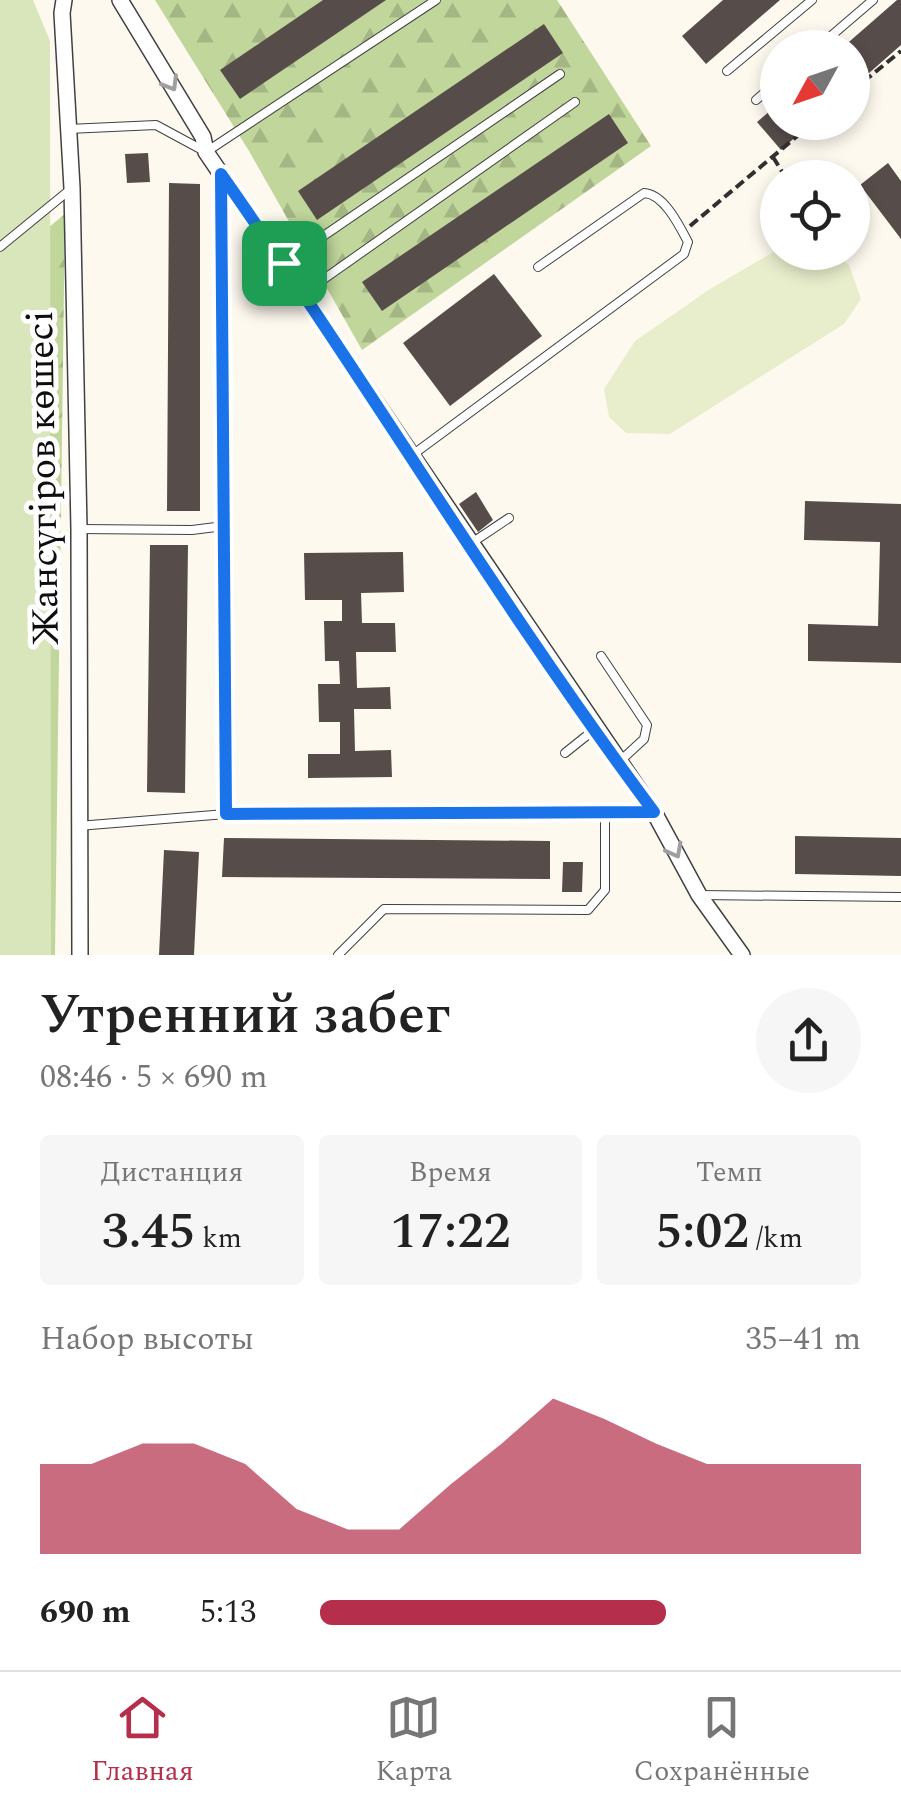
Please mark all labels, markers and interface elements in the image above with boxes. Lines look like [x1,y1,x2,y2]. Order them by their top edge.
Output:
north arrow [760,30,870,140]
map controls [760,30,870,270]
one-way arrow [159,73,178,91]
button: locate [760,160,870,270]
pin [242,221,327,306]
icon: arrive [257,236,312,291]
street label: Жансүгіров көшесі [12,310,76,646]
one-way arrow [662,841,682,859]
text: Утренний забег [40,974,450,1057]
button: share [756,988,861,1093]
text: 08:46 · 5 × 690 m [40,1053,268,1102]
text: Дистанция [100,1151,243,1194]
text: Время [409,1151,492,1194]
text: Темп [696,1151,763,1194]
text: 3.45 [102,1194,195,1270]
text: 17:22 [390,1194,511,1270]
text: 5:02 [656,1194,749,1270]
text: km [195,1217,242,1260]
text: /km [749,1217,803,1260]
text: Набор высоты [40,1315,254,1364]
text: 35–41 m [745,1315,861,1364]
text: 690 m [40,1588,131,1637]
text: 5:13 [200,1588,256,1637]
tab: Главная [91,1690,194,1793]
tab: Карта [375,1690,452,1793]
tab: Сохранённые [634,1690,810,1793]

